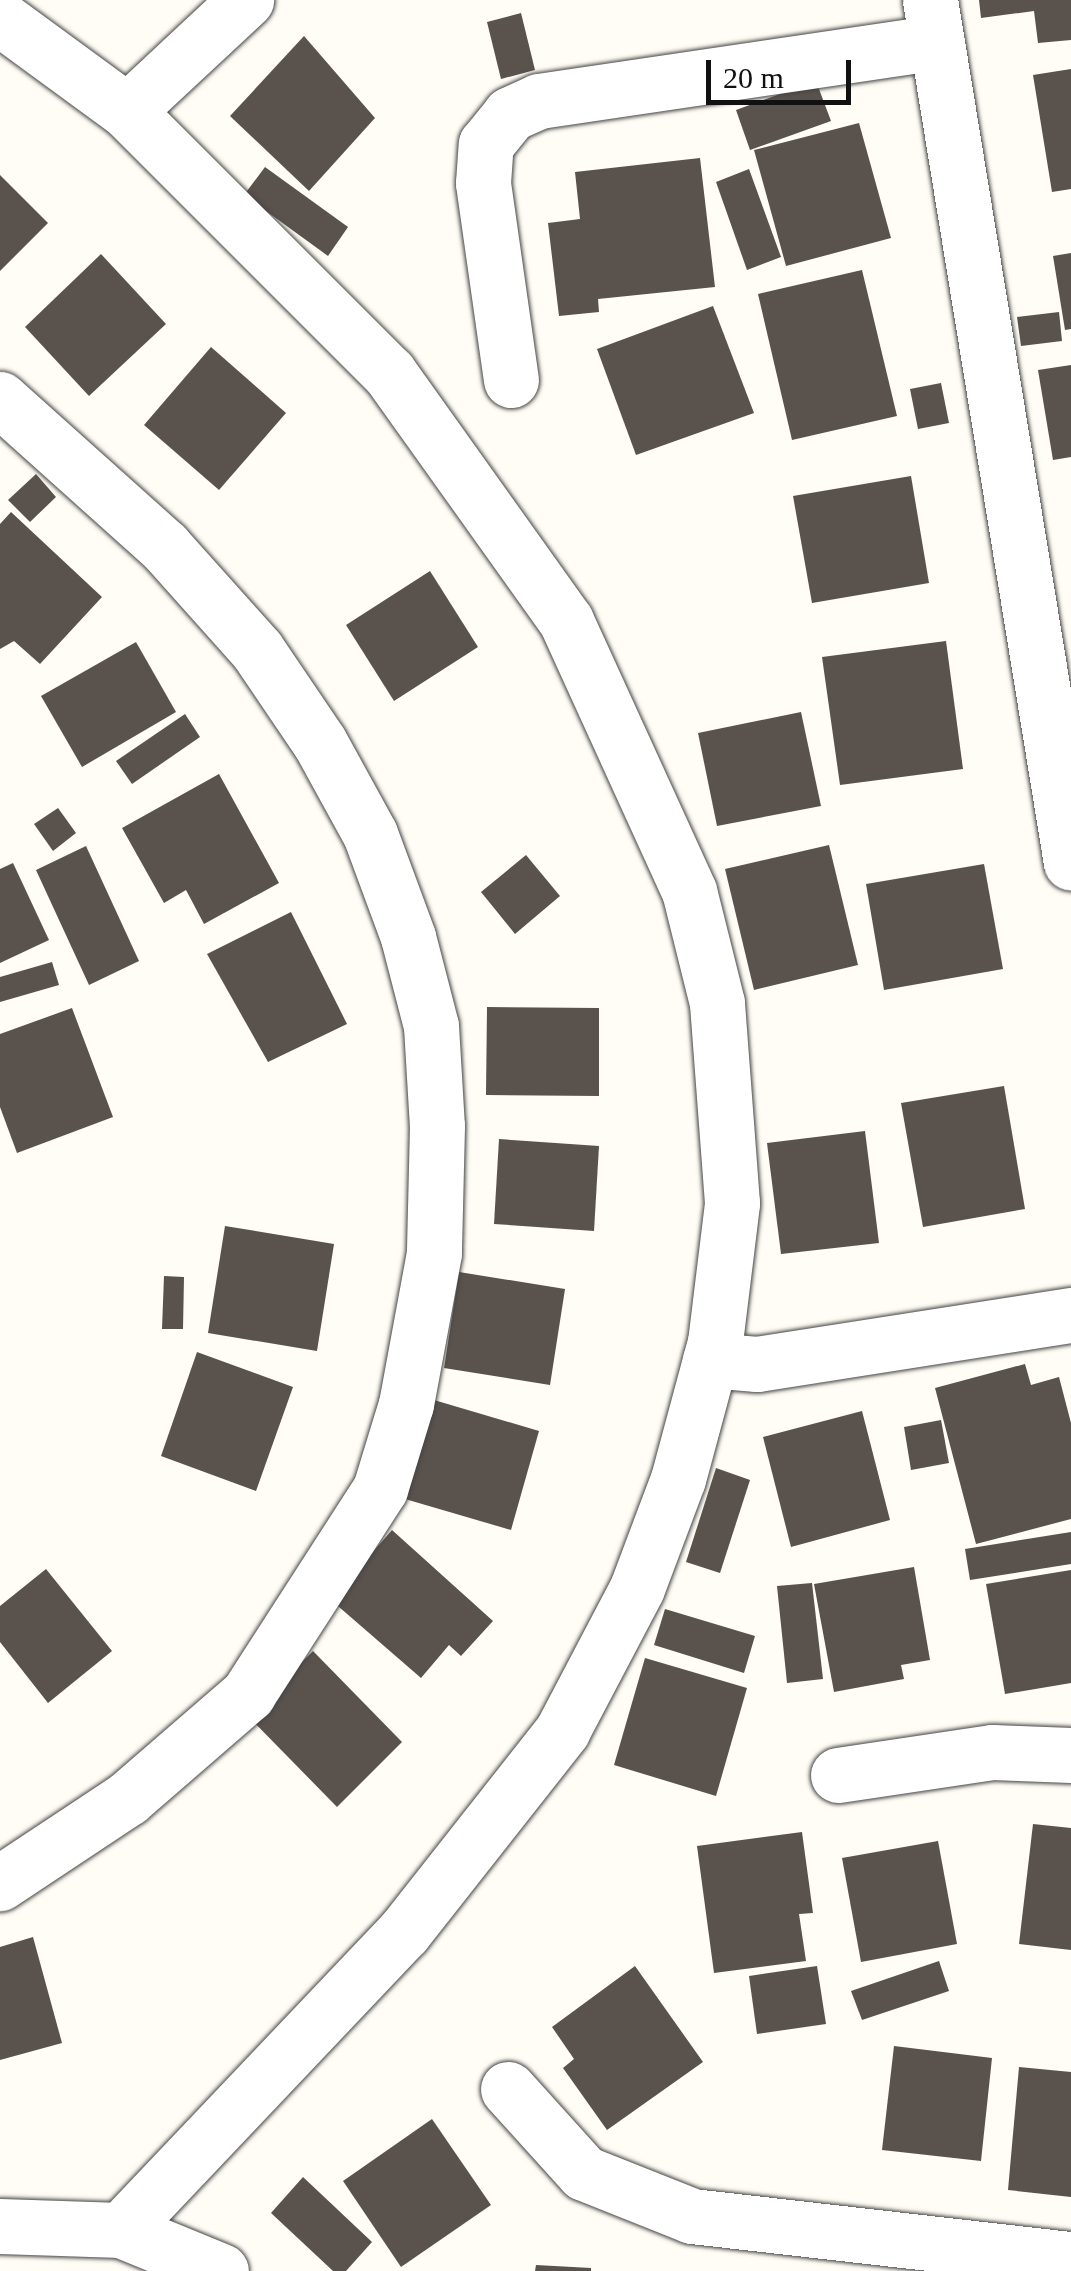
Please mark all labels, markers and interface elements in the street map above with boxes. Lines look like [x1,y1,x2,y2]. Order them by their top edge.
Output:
scale bar [711,40,856,102]
text: 20 m [723,61,784,94]

